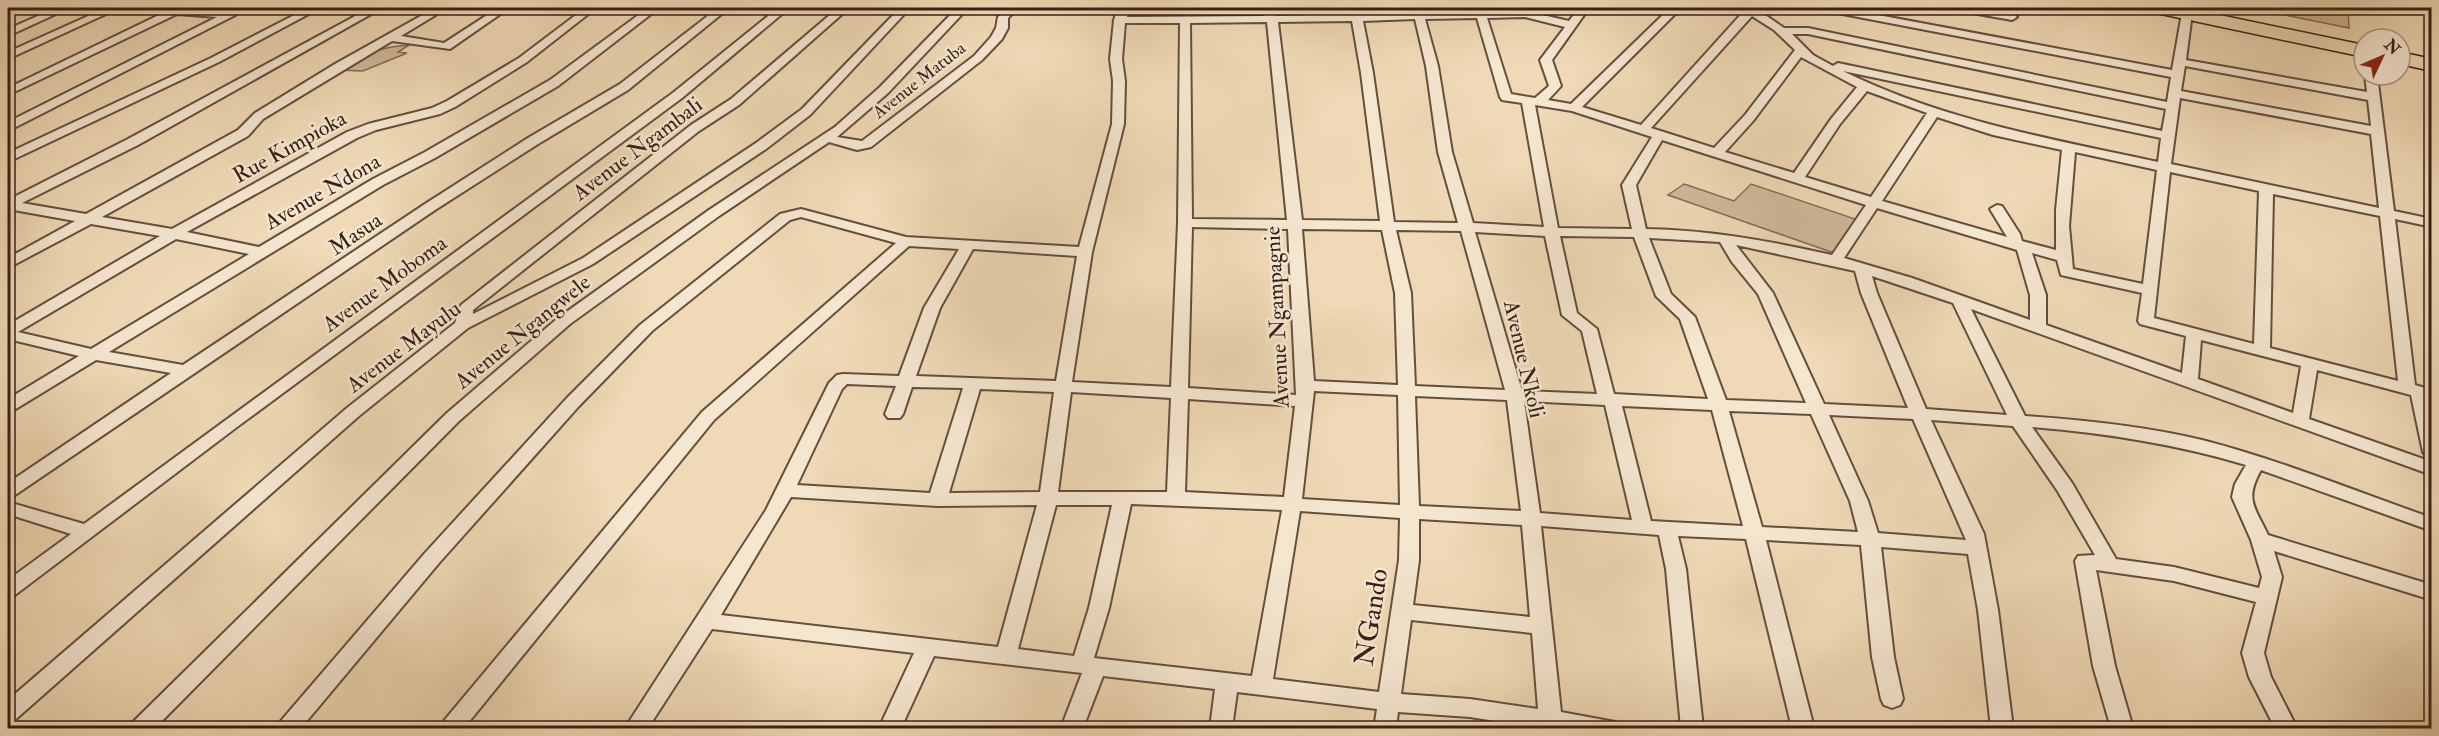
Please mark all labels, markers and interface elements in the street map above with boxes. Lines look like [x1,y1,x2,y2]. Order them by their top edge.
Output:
north arrow [2352,27,2412,87]
text: N [2379,34,2405,60]
street label: Avenue Matuba [867,37,971,125]
street label: Avenue Ngambali [566,91,708,207]
street label: Rue Kimpioka [228,104,353,190]
street label: Avenue Ndona [259,147,386,237]
street label: Masua [324,205,388,262]
street label: Avenue Ngampagnie [1258,225,1297,409]
street label: Avenue Moboma [316,229,453,339]
street label: Avenue Ngangwele [448,268,596,396]
street label: Avenue Mayulu [340,295,466,400]
street label: Avenue Nkoli [1497,297,1551,421]
street label: NGando [1348,566,1395,668]

